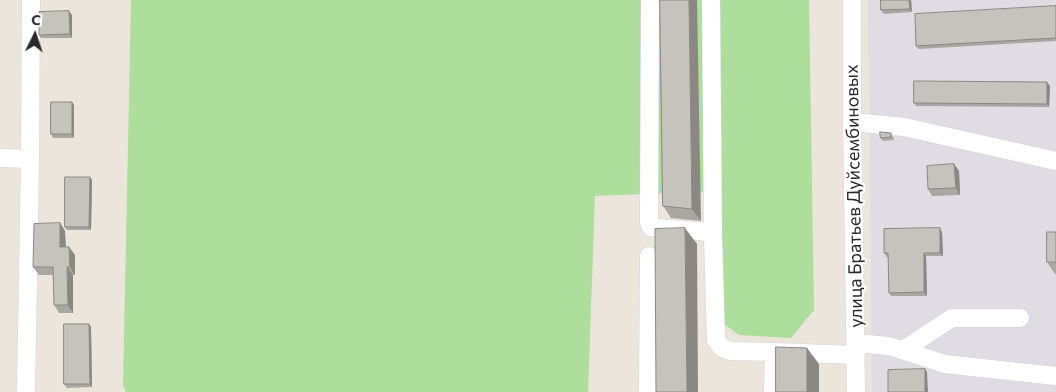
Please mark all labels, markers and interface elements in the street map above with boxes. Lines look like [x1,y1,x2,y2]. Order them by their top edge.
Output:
north arrow [10,10,60,60]
text: С [31,11,41,28]
street label: улица Братьев Дуйсембиновых [841,64,867,328]

